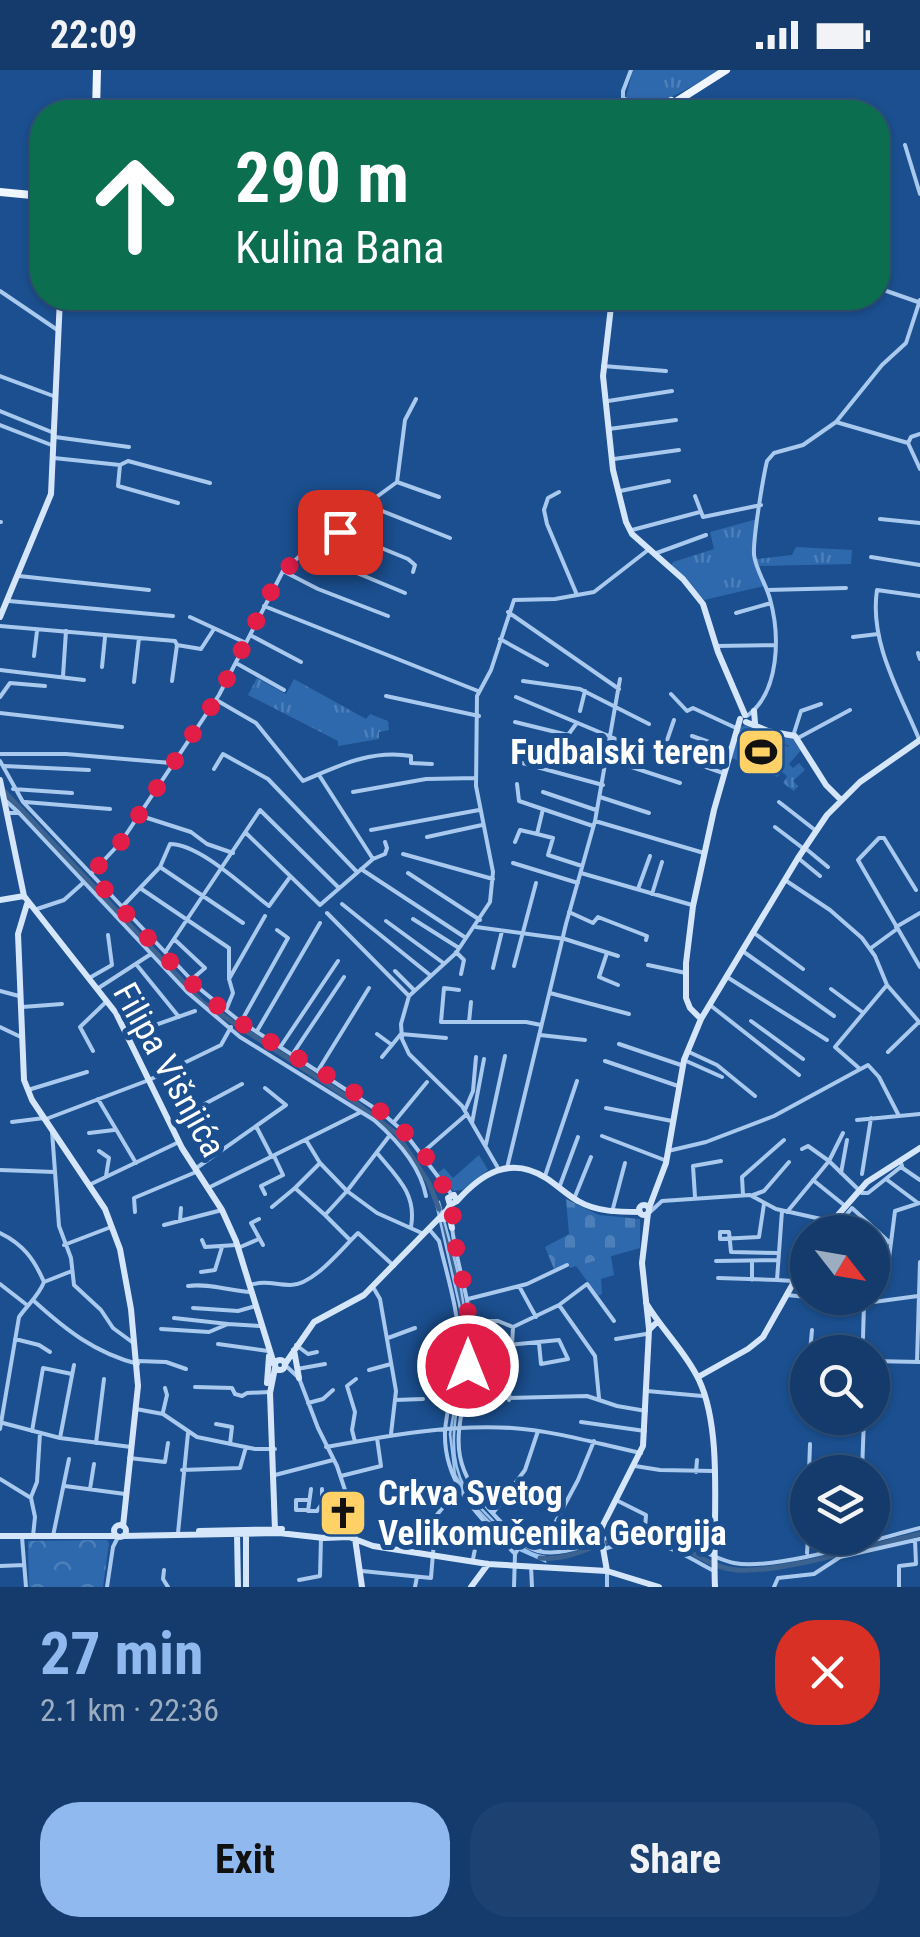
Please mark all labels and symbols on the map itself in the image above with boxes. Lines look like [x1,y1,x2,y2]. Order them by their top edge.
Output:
pin [298,490,383,575]
sports icon: Fudbalski teren [735,726,787,778]
place label: Fudbalski teren [510,732,726,773]
street label: Filipa Višnjića [104,976,234,1164]
north arrow [790,1215,890,1315]
position arrow [416,1314,520,1418]
place label: Crkva Svetog Velikomučenika Georgija [378,1473,727,1554]
church icon: Crkva Svetog Velikomučenika Georgija [317,1487,369,1539]

